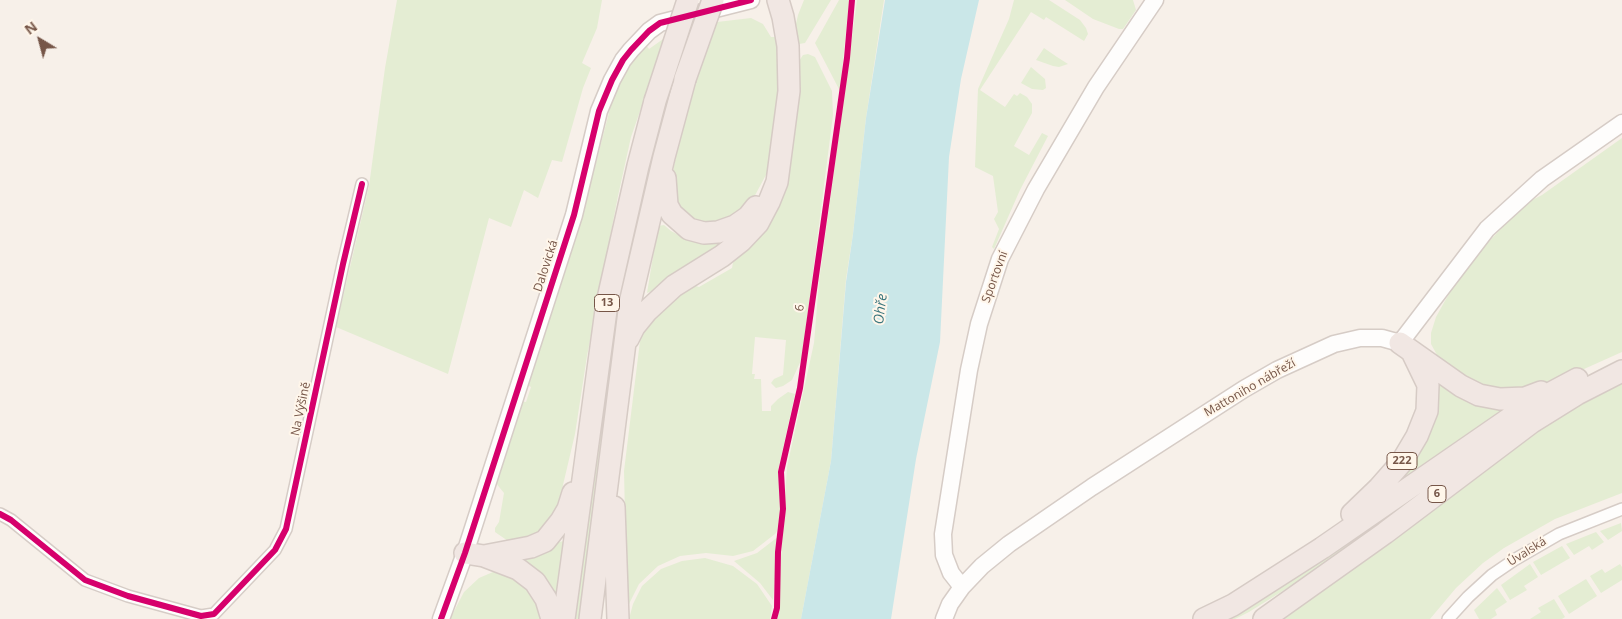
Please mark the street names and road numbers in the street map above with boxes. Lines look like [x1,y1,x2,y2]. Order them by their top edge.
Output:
street label: Dalovická [531,238,561,294]
street label: Sportovní [979,249,1011,305]
road number: 13 [594,294,620,312]
street label: 6 [792,304,808,312]
street label: Mattoniho nábřeží [1202,356,1298,420]
street label: Na Výšině [288,381,314,437]
road number: 222 [1387,452,1417,470]
road number: 6 [1428,486,1446,502]
street label: Úvalská [1505,534,1549,570]

